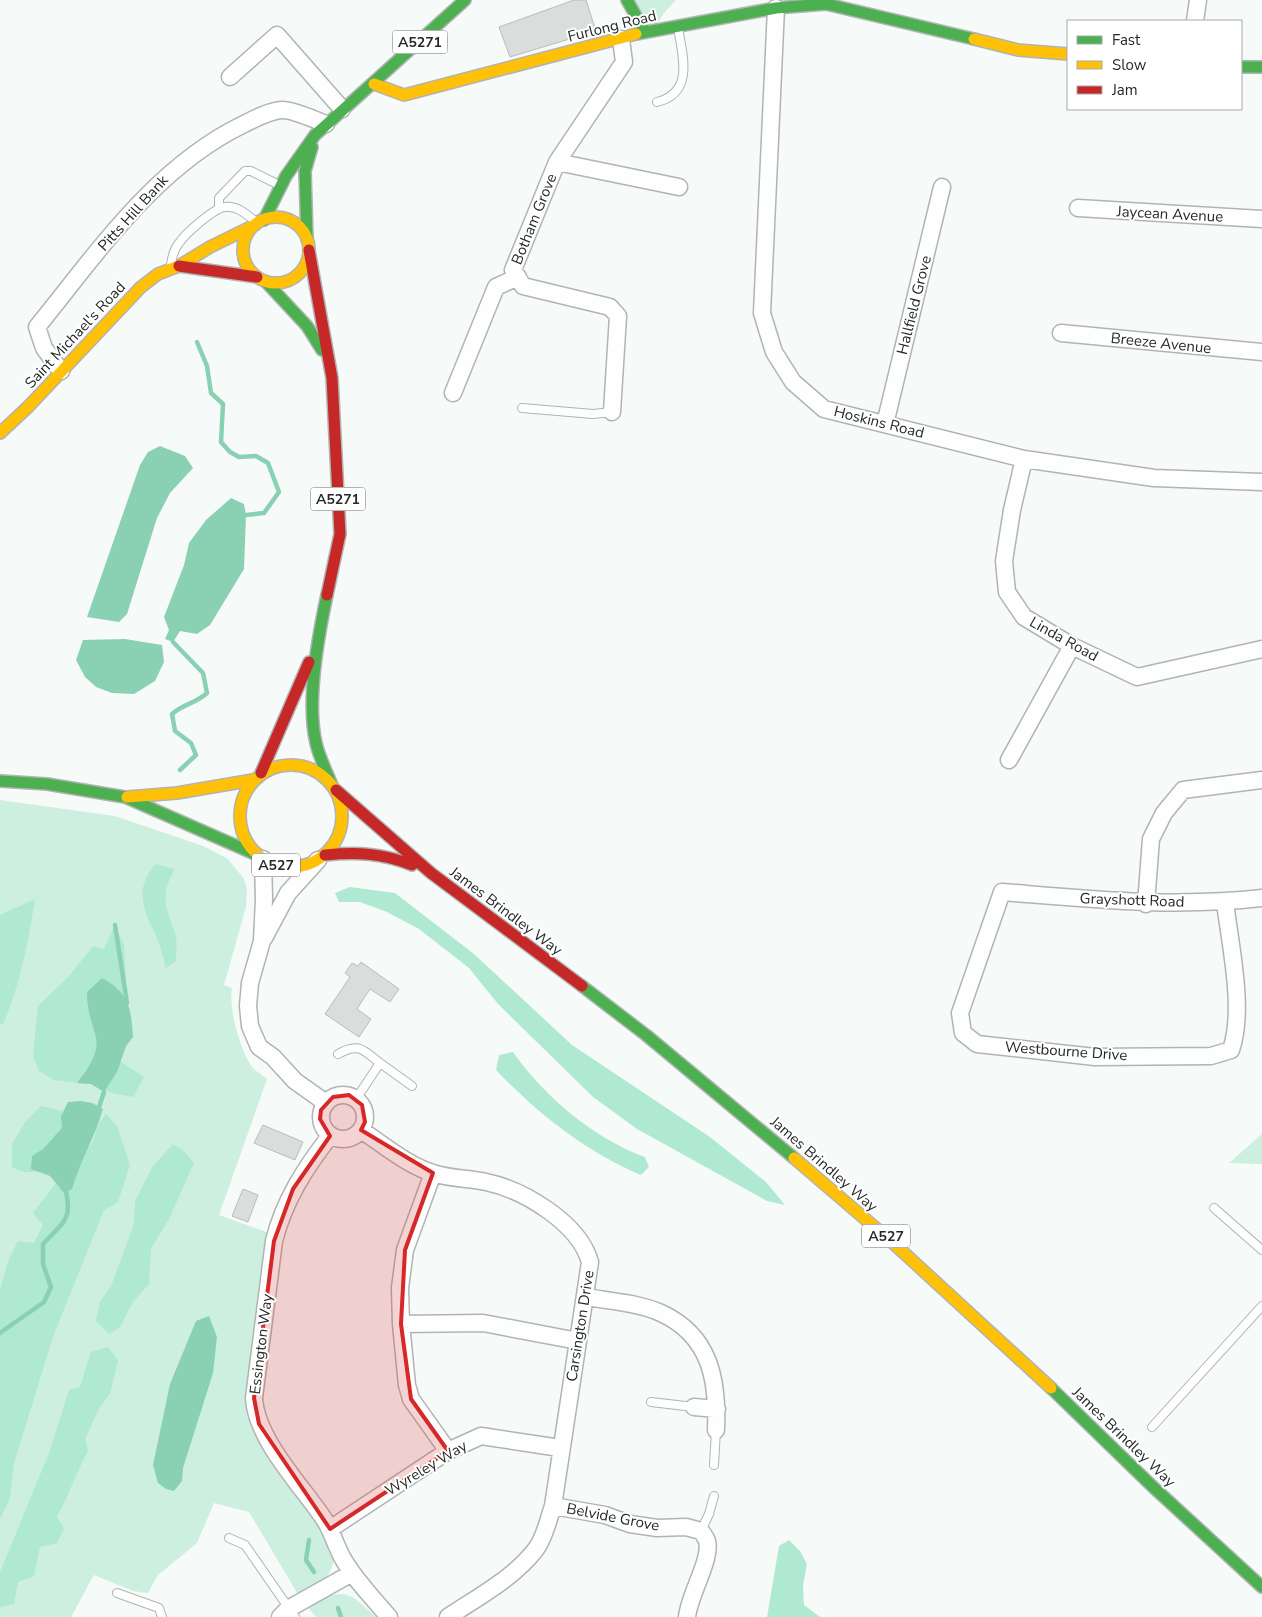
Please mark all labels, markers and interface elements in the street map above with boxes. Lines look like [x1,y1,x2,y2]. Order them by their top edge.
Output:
street label: Furlong Road [566,5,658,47]
legend [1067,20,1242,110]
text: Fast [1112,30,1141,50]
road number: A5271 [392,31,448,54]
text: Slow [1112,55,1147,75]
text: Jam [1111,80,1138,100]
street label: Pitts Hill Bank [93,170,173,255]
street label: Botham Grove [507,170,561,268]
street label: Jaycean Avenue [1115,201,1224,227]
street label: Hallfield Grove [892,253,936,357]
street label: Saint Michael's Road [20,277,130,393]
street label: Breeze Avenue [1110,328,1212,358]
street label: Hoskins Road [832,401,926,443]
road number: A5271 [310,488,366,510]
street label: Linda Road [1026,612,1102,666]
road number: A527 [252,854,300,876]
street label: James Brindley Way [445,861,567,960]
street label: Grayshott Road [1079,888,1185,912]
street label: Westbourne Drive [1004,1037,1128,1065]
street label: James Brindley Way [765,1111,882,1216]
road number: A527 [862,1224,910,1248]
street label: Carsington Drive [561,1269,599,1383]
street label: Essington Way [245,1292,277,1395]
street label: James Brindley Way [1067,1382,1180,1492]
street label: Wyreley Way [381,1436,471,1500]
street label: Belvide Grove [565,1498,661,1536]

